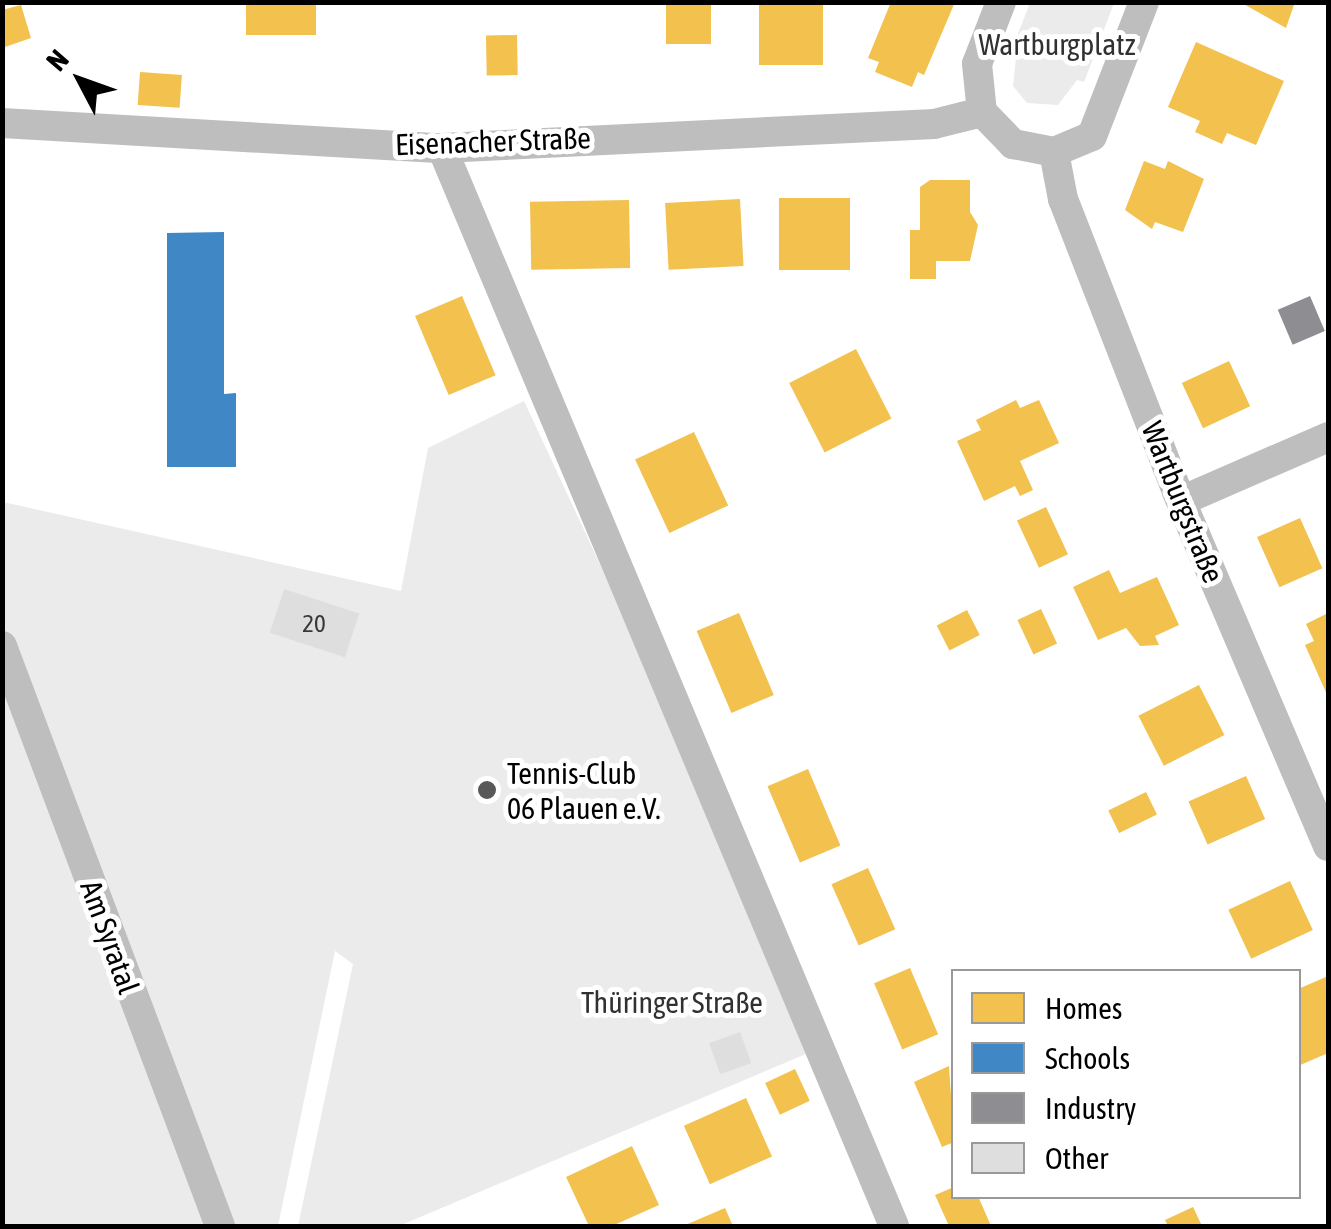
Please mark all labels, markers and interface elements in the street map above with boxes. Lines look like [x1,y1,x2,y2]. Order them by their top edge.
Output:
park label: Wartburgplatz [978,26,1136,62]
north arrow [30,30,130,130]
text: N [40,44,75,77]
street label: Eisenacher Straße [395,120,591,162]
street label: Wartburgstraße [1134,416,1232,588]
house number: 20 [302,608,326,638]
place label: Tennis-Club 06 Plauen e.V. [507,755,660,826]
marker: Tennis-Club 06 Plauen e.V. [476,779,498,801]
street label: Am Syratal [73,875,147,999]
legend [951,969,1301,1199]
park label: Thüringer Straße [581,984,763,1020]
text: Homes [1045,991,1122,1025]
text: Schools [1045,1041,1130,1075]
text: Industry [1045,1091,1136,1125]
text: Other [1045,1141,1108,1175]

